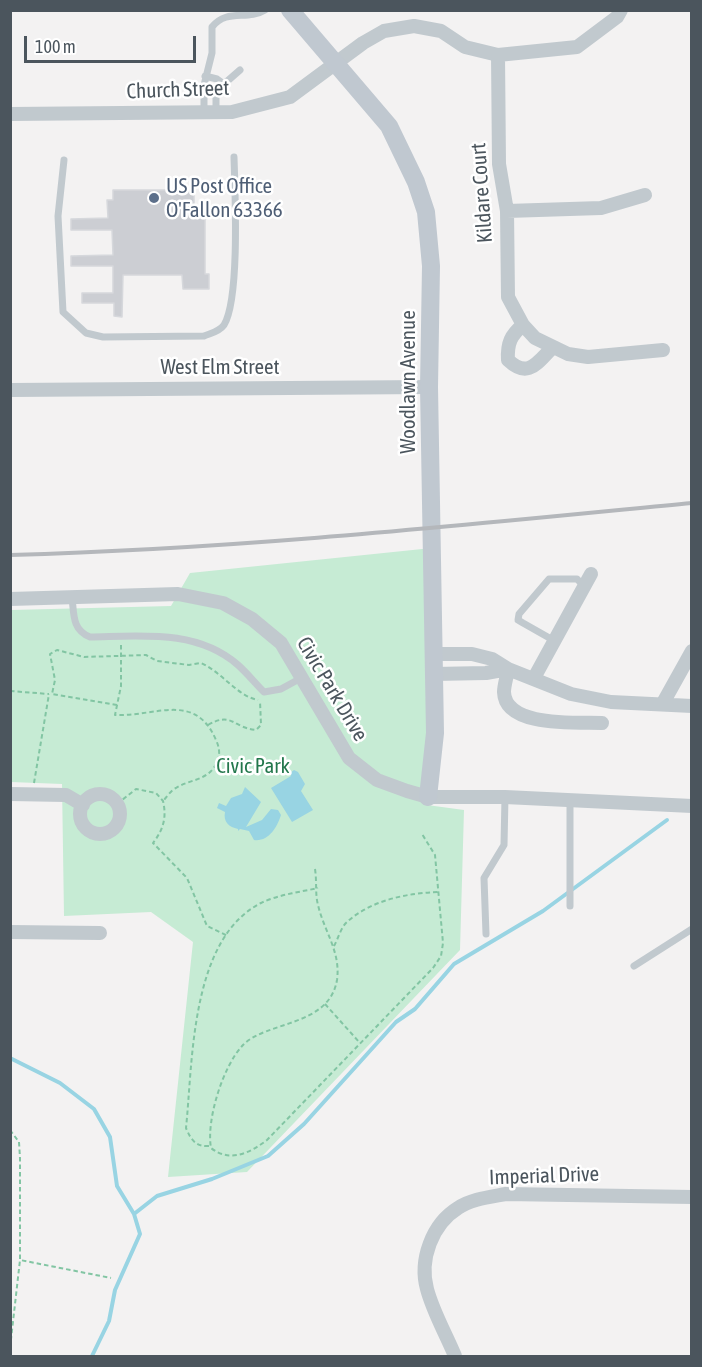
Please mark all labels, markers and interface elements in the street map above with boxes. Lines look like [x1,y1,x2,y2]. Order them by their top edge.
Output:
scale bar [27,24,200,62]
text: 100 m [35,36,76,57]
street label: Church Street [126,76,230,104]
street label: Kildare Court [466,142,498,244]
place label: US Post Office O'Fallon 63366 [166,173,283,223]
marker: US Post Office O'Fallon 63366 [147,191,161,205]
street label: Woodlawn Avenue [395,310,421,454]
street label: West Elm Street [160,354,280,380]
street label: Civic Park Drive [291,632,373,746]
park label: Civic Park [216,753,290,779]
street label: Imperial Drive [489,1161,599,1191]

